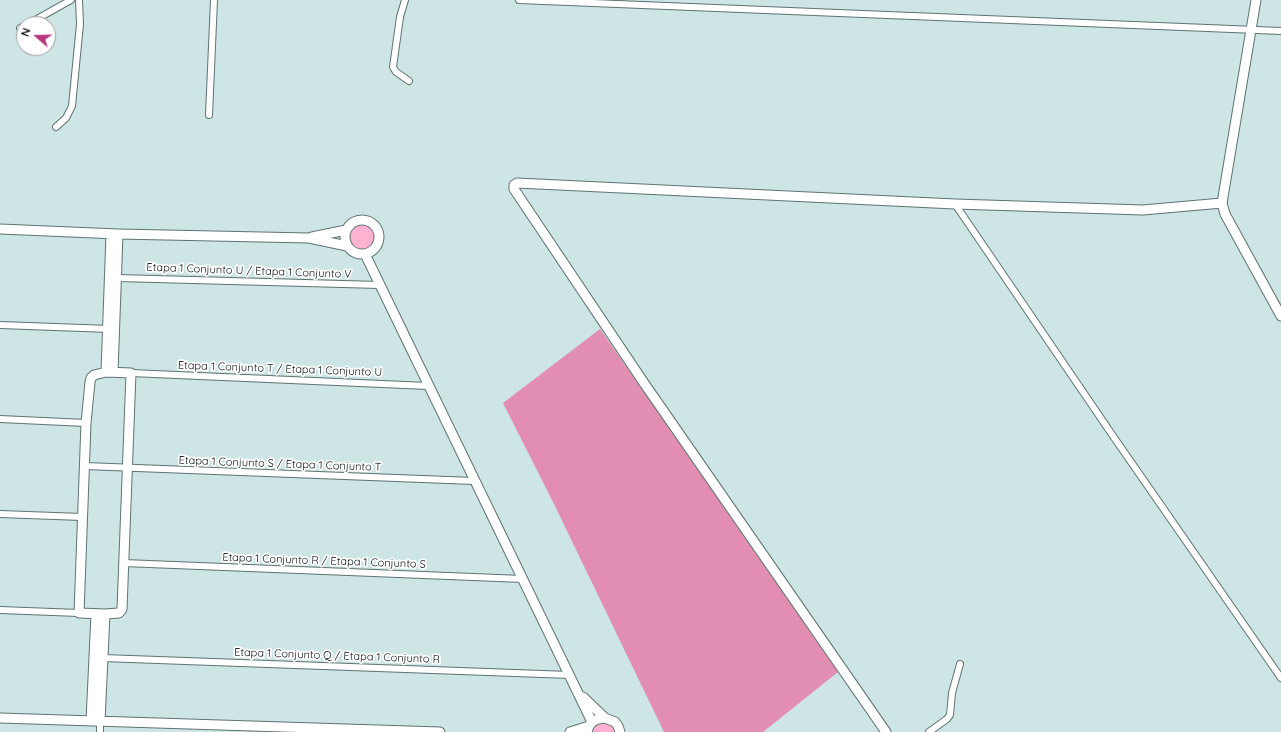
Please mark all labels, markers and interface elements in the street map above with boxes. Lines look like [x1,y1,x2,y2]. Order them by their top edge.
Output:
north arrow [16,16,56,56]
text: N [18,26,34,38]
street label: Etapa 1 Conjunto U / Etapa 1 Conjunto V [146,261,352,281]
street label: Etapa 1 Conjunto T / Etapa 1 Conjunto U [178,359,382,379]
street label: Etapa 1 Conjunto S / Etapa 1 Conjunto T [178,454,382,474]
street label: Etapa 1 Conjunto R / Etapa 1 Conjunto S [222,551,426,571]
street label: Etapa 1 Conjunto Q / Etapa 1 Conjunto R [234,646,440,666]

